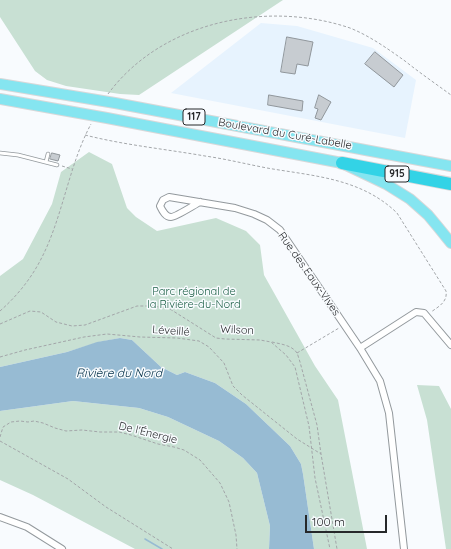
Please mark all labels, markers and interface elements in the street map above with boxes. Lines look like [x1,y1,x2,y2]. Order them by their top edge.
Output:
road number: 117 [183,109,205,125]
street label: Boulevard du Curé-Labelle [217,116,353,152]
road number: 915 [385,166,409,182]
street label: Rue des Eaux-Vives [275,230,343,318]
park label: Parc régional de la Rivière-du-Nord [147,285,241,311]
street label: Léveillé [152,323,190,339]
street label: Wilson [220,323,254,337]
water label: Rivière du Nord [76,366,162,380]
street label: De l'Énergie [117,419,179,447]
scale bar [307,507,389,533]
text: 100 m [312,514,345,529]

